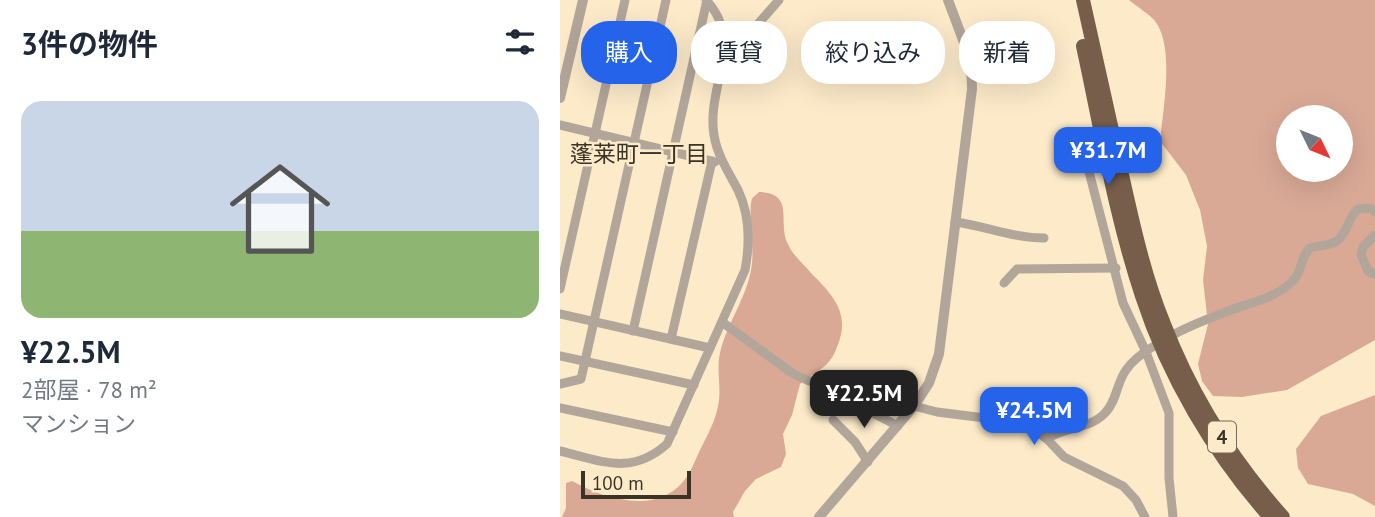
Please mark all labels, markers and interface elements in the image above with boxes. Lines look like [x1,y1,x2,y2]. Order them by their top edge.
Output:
chip: 購入 [581,21,677,84]
chip: 賃貸 [691,21,787,84]
chip: 絞り込み [801,21,945,84]
chip: 新着 [959,21,1055,84]
icon: filters [501,23,539,61]
text: 3件の物件 [21,24,158,63]
north arrow [1276,105,1353,182]
map controls [1276,105,1353,182]
pin: ¥31.7M [1051,128,1165,187]
text: ¥31.7M [1070,135,1146,164]
district label: 蓬莱町一丁目 [570,139,708,168]
icon: home [217,146,343,272]
text: ¥22.5M [21,332,120,371]
pin: ¥22.5M [807,370,921,430]
text: 2部屋 · 78 m² [21,375,157,404]
text: ¥22.5M [826,378,902,407]
pin: ¥24.5M [977,388,1091,447]
text: ¥24.5M [996,395,1072,424]
text: マンション [21,409,136,438]
road number: 4 [1208,422,1236,452]
scale bar [581,468,691,500]
text: 100 m [592,471,644,495]

